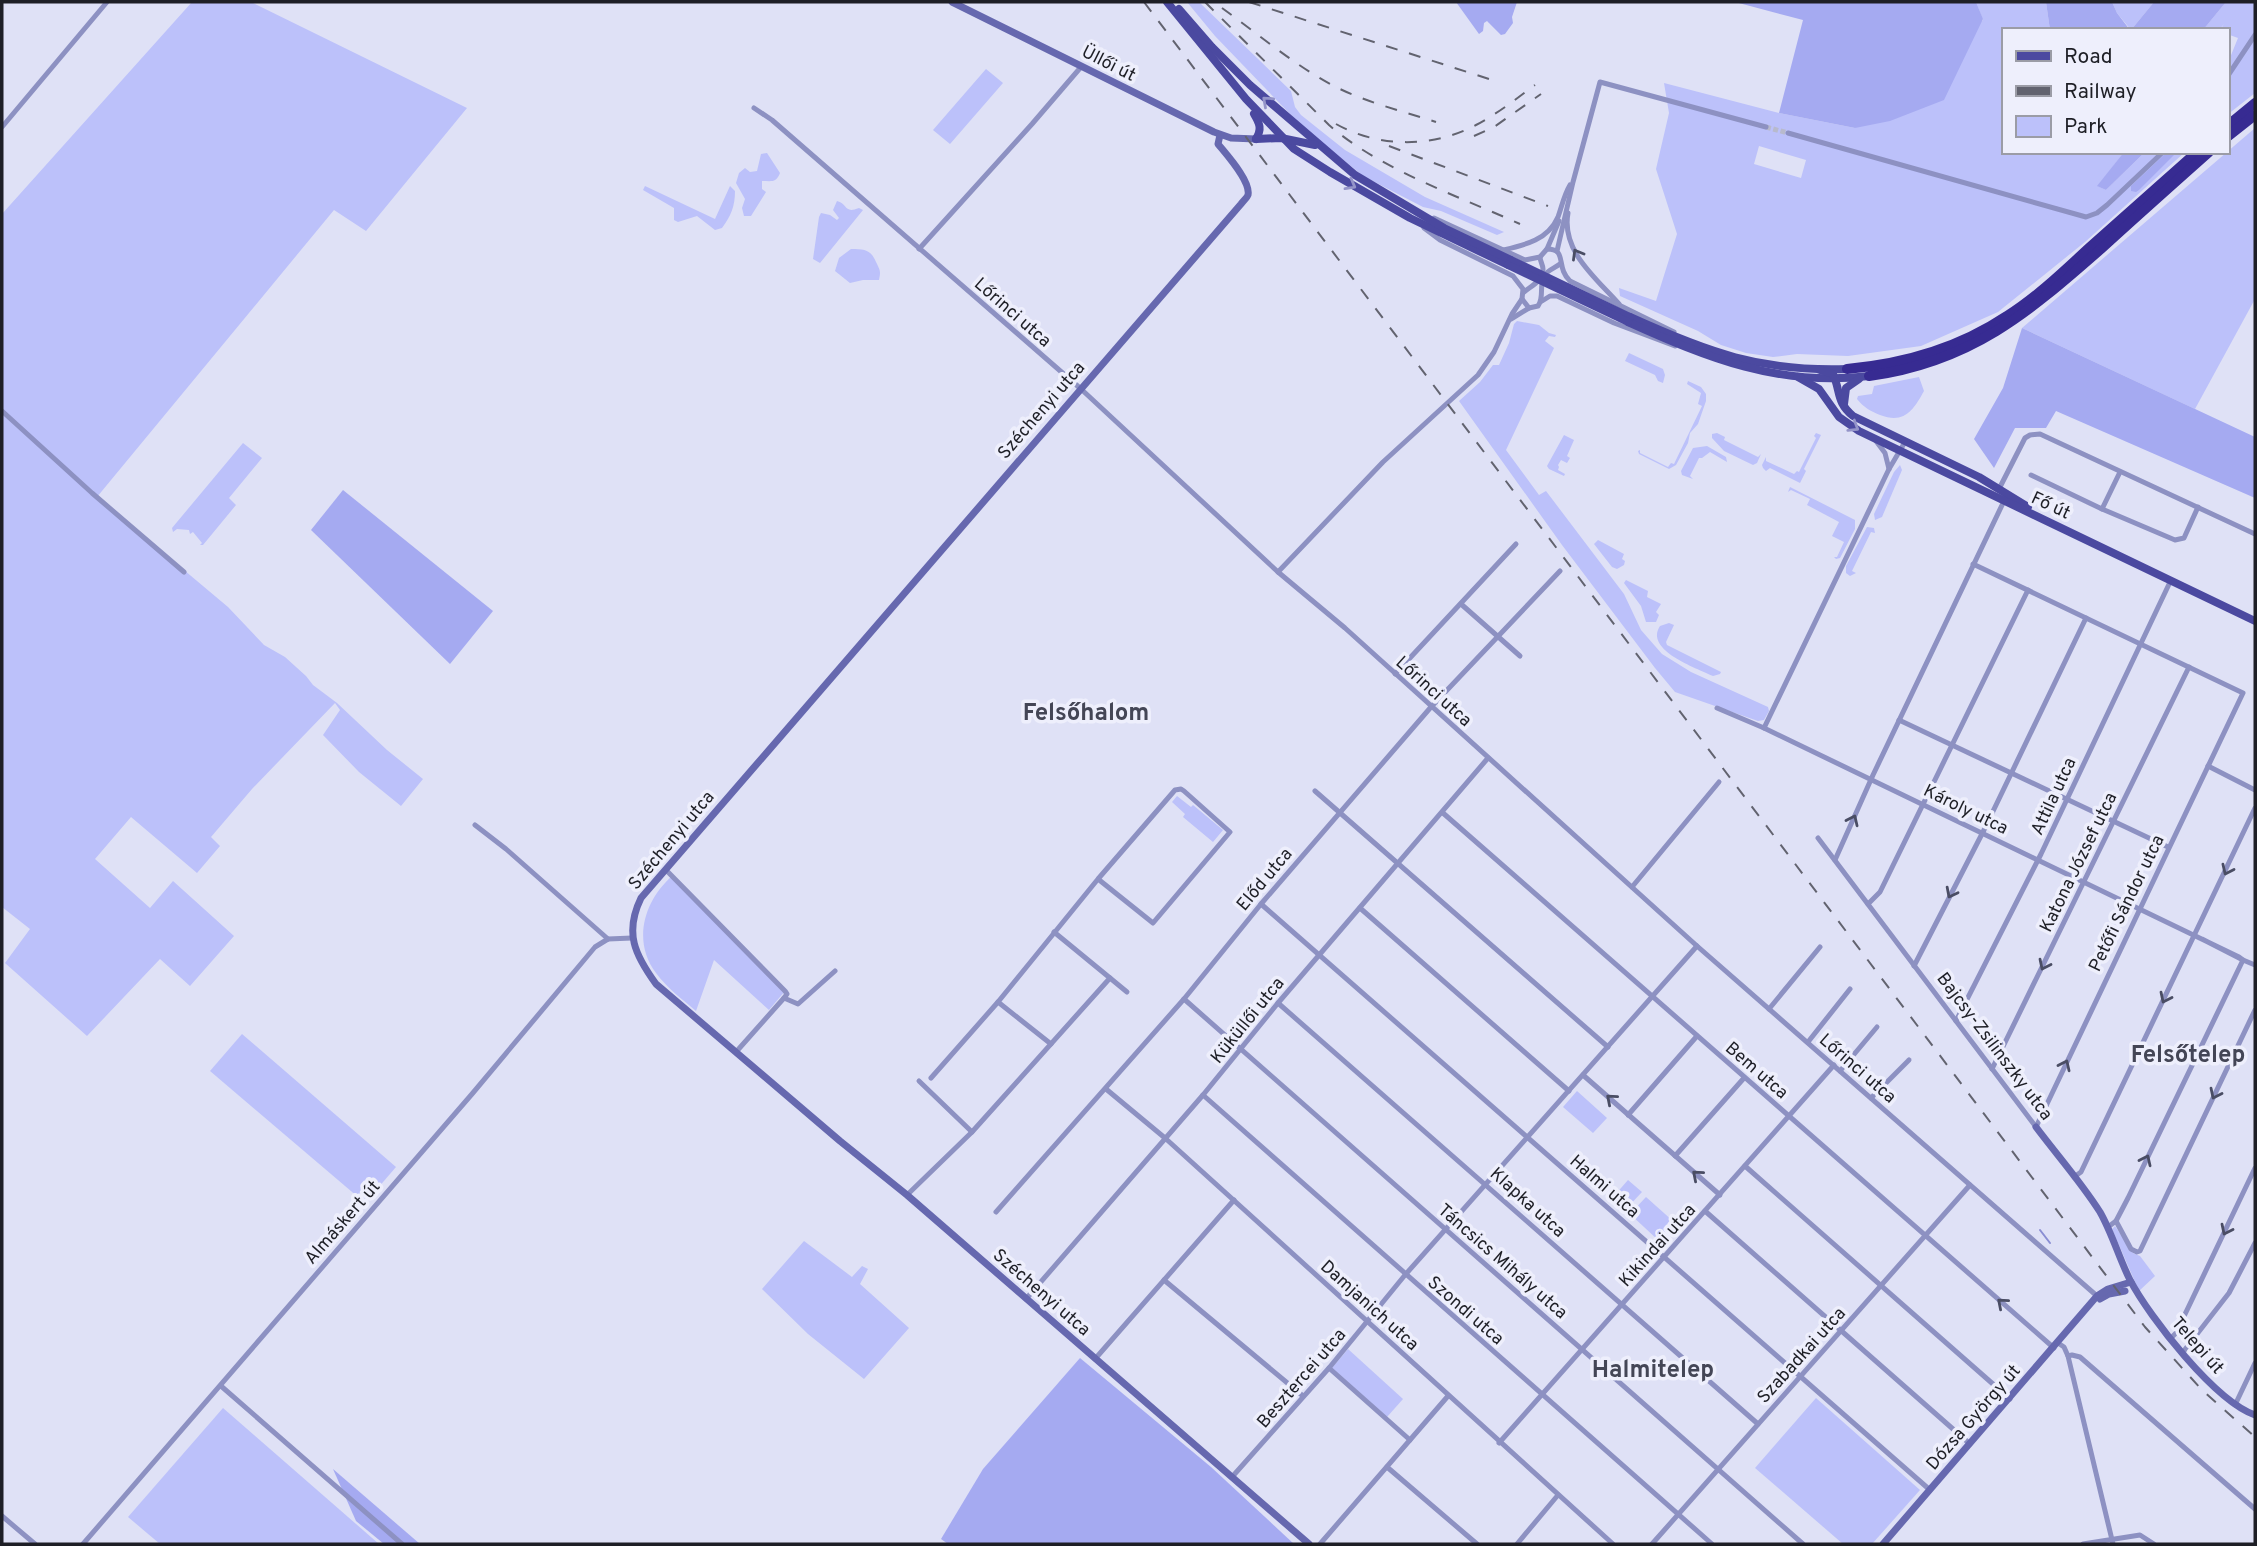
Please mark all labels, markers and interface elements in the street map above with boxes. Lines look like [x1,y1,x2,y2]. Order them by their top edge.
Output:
legend [2002,28,2229,154]
street label: Üllői út [1077,39,1140,88]
text: Road [2064,44,2113,71]
text: Railway [2064,79,2137,106]
one-way arrow [1262,97,1275,109]
text: Park [2064,114,2107,141]
one-way arrow [1344,177,1357,190]
one-way arrow [1572,249,1585,262]
street label: Lőrinci utca [969,273,1055,353]
street label: Széchenyi utca [993,357,1091,465]
one-way arrow [1846,418,1859,431]
street label: Fő út [2027,487,2074,525]
street label: Lőrinci utca [1390,652,1476,732]
district label: Felsőhalom [1023,699,1149,729]
street label: Attila utca [2026,754,2082,839]
street label: Károly utca [1919,780,2011,841]
street label: Széchenyi utca [624,787,720,895]
street label: Katona József utca [2035,789,2123,936]
one-way arrow [1845,815,1859,827]
street label: Petőfi Sándor utca [2084,832,2170,976]
street label: Előd utca [1232,844,1298,916]
one-way arrow [2221,863,2235,875]
one-way arrow [1945,886,1959,898]
one-way arrow [2038,957,2052,970]
street label: Bajcsy-Zsilinszky utca [1931,968,2057,1125]
street label: Küküllői utca [1206,973,1290,1069]
one-way arrow [2159,990,2173,1003]
street label: Lőrinci utca [1814,1029,1900,1109]
street label: Bem utca [1720,1037,1792,1105]
district label: Felsőtelep [2131,1041,2245,1071]
one-way arrow [2057,1060,2071,1072]
one-way arrow [2210,1087,2224,1099]
one-way arrow [1606,1095,1619,1107]
street label: Halmi utca [1564,1150,1644,1224]
one-way arrow [2138,1155,2152,1167]
street label: Klapka utca [1484,1163,1570,1243]
one-way arrow [1692,1171,1705,1184]
street label: Almáskert út [300,1176,386,1270]
street label: Táncsics Mihály utca [1432,1199,1572,1325]
street label: Kikindai utca [1615,1200,1702,1292]
one-way arrow [2220,1222,2234,1235]
street label: Széchenyi utca [987,1244,1095,1342]
street label: Damjanich utca [1315,1256,1423,1356]
street label: Szondi utca [1422,1272,1508,1351]
one-way arrow [1998,1299,2011,1311]
street label: Szabadkai utca [1753,1303,1851,1409]
street label: Telepi út [2166,1312,2228,1380]
street label: Besztercei utca [1253,1324,1352,1434]
district label: Halmitelep [1592,1356,1714,1386]
street label: Dózsa György út [1922,1360,2026,1476]

